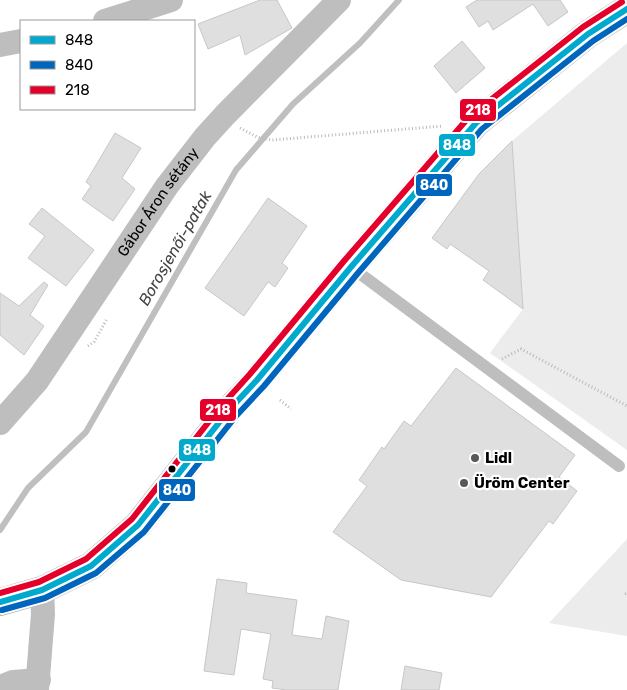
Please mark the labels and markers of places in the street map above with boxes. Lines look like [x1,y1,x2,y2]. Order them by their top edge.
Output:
place label: Lidl [485,449,512,467]
marker: Lidl [469,452,481,464]
unlabelled marker [167,464,177,474]
place label: Üröm Center [474,474,570,492]
marker: Üröm Center [458,477,470,489]

